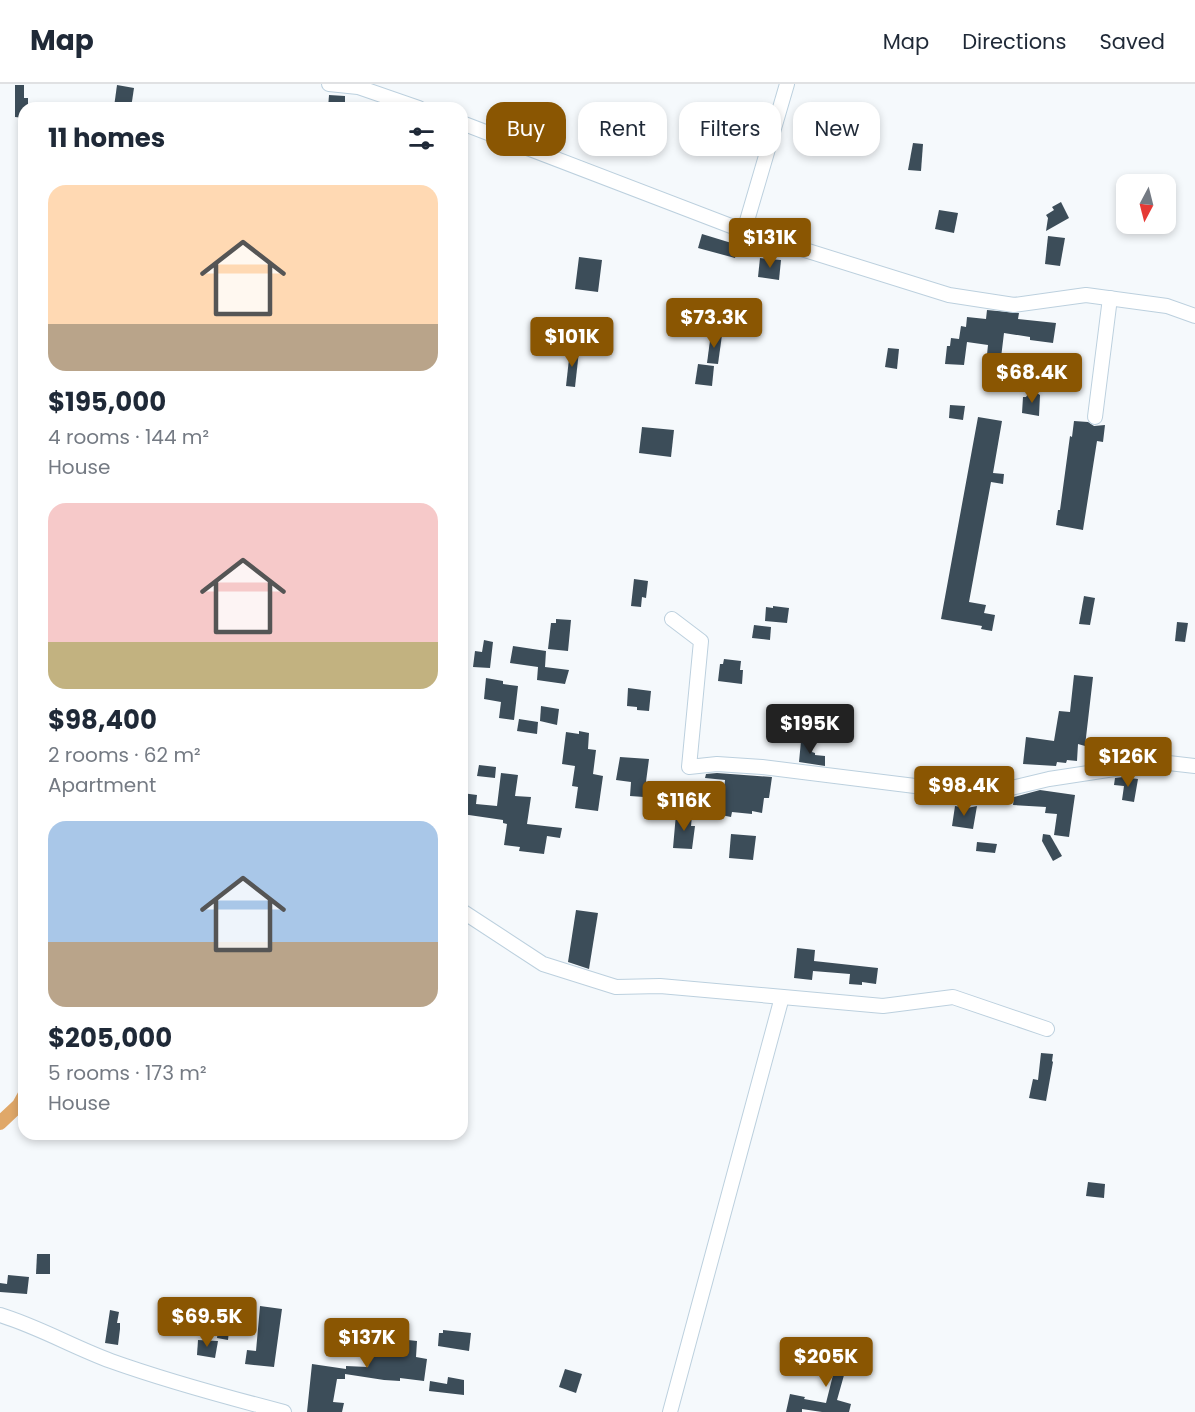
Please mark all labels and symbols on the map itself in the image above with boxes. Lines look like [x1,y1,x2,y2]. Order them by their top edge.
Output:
north arrow [1116,174,1176,234]
pin: $131K [728,218,812,269]
pin: $73.3K [665,298,763,349]
pin: $101K [530,317,614,368]
pin: $68.4K [983,353,1081,404]
pin: $195K [768,704,852,755]
pin: $126K [1086,737,1170,788]
pin: $98.4K [915,766,1013,817]
pin: $116K [642,781,726,832]
pin: $69.5K [158,1297,256,1348]
pin: $137K [325,1318,409,1369]
pin: $205K [784,1337,868,1388]

